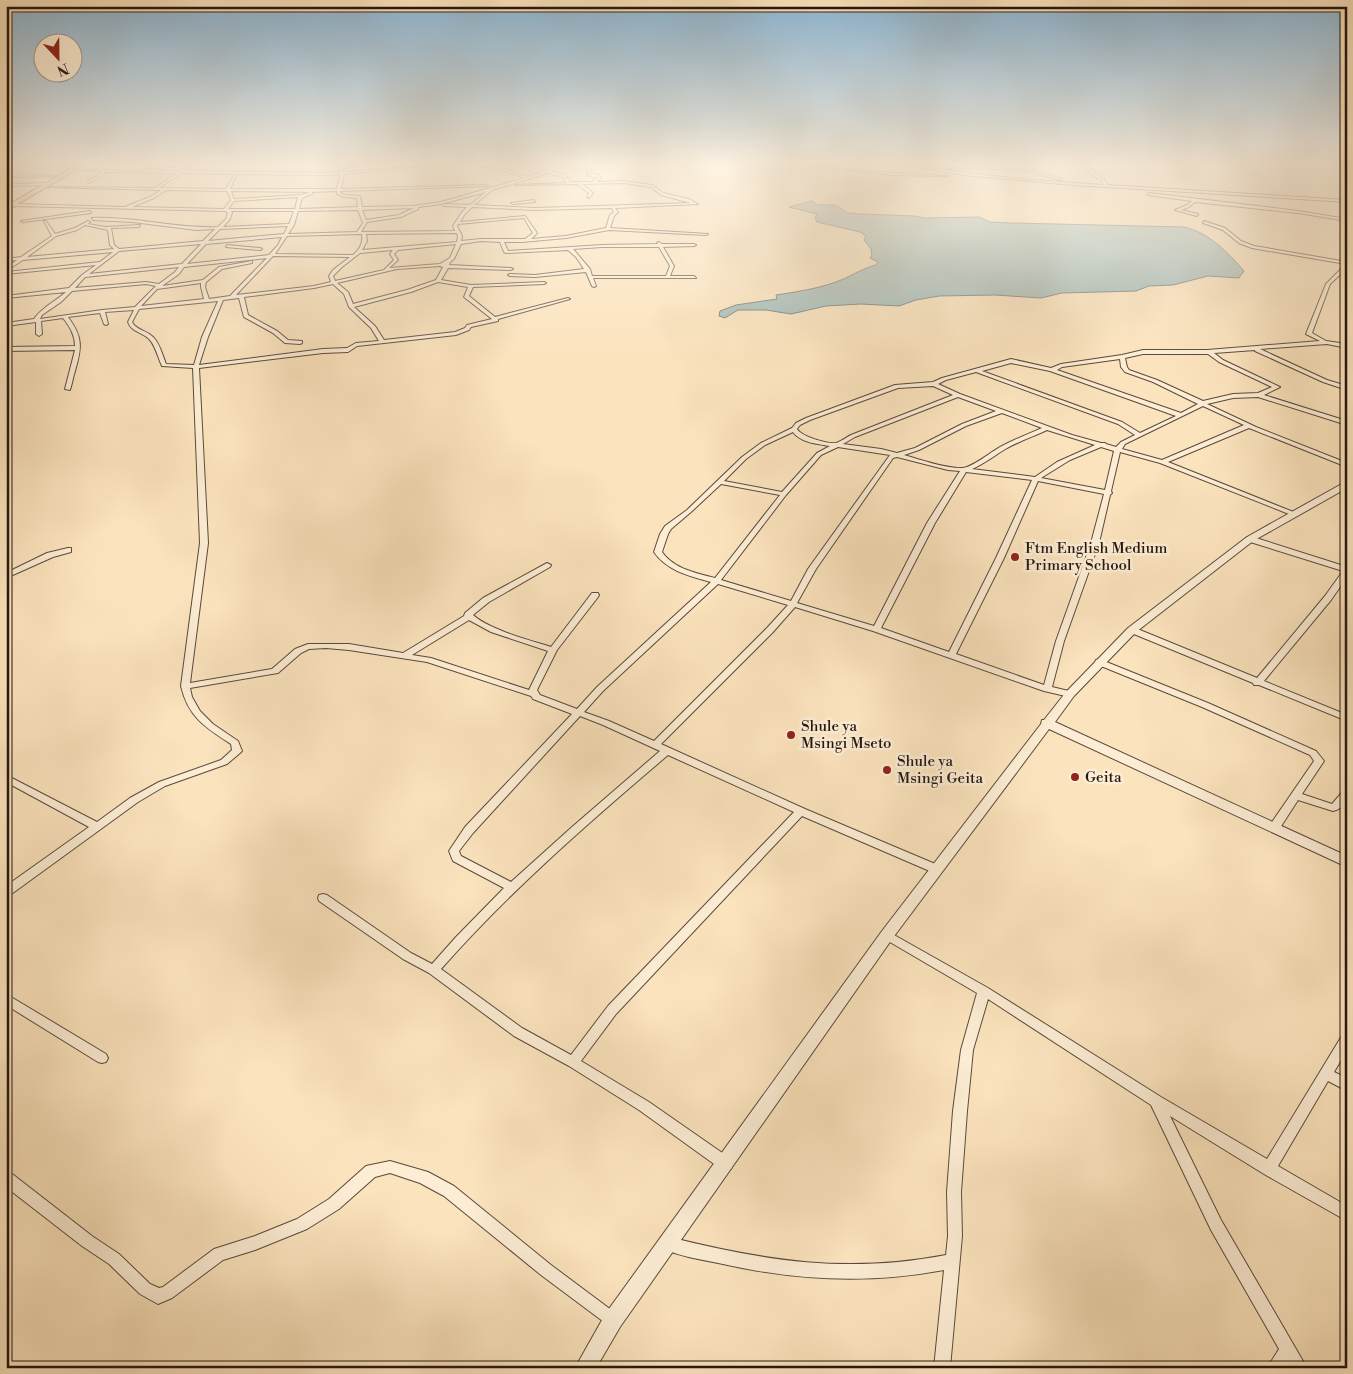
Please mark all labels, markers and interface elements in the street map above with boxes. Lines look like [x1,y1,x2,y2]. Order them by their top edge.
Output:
north arrow [32,32,82,82]
text: N [54,59,71,80]
place label: Ftm English Medium Primary School [1025,539,1167,575]
marker: Ftm English Medium Primary School [1009,551,1021,563]
place label: Shule ya Msingi Mseto [801,717,892,753]
marker: Shule ya Msingi Mseto [785,729,797,741]
place label: Shule ya Msingi Geita [897,752,983,788]
marker: Shule ya Msingi Geita [881,764,893,776]
place label: Geita [1085,768,1122,787]
marker: Geita [1069,771,1081,783]

